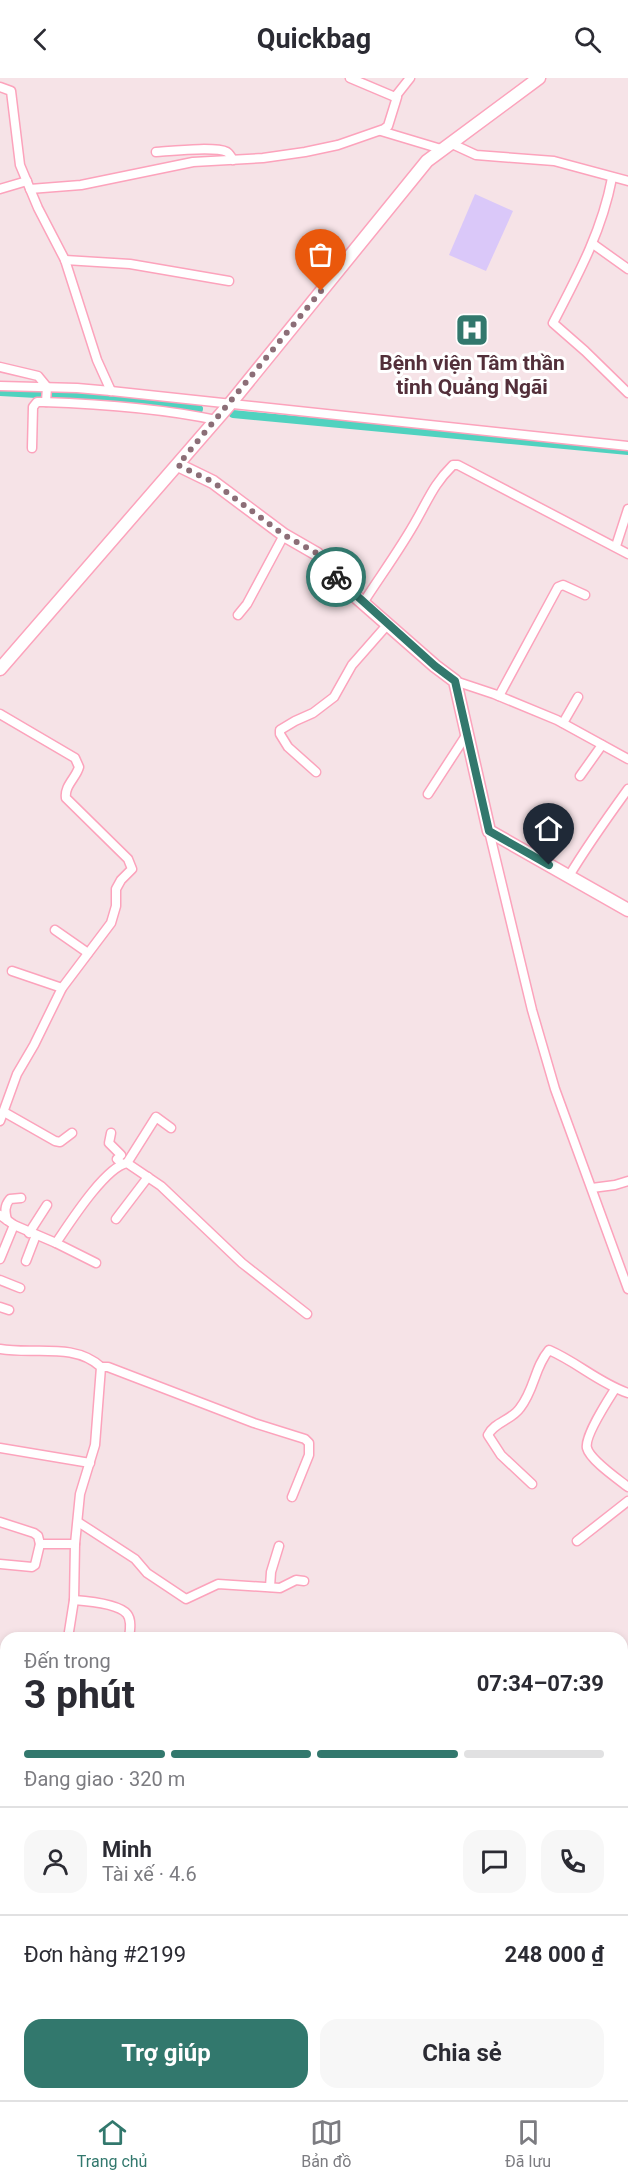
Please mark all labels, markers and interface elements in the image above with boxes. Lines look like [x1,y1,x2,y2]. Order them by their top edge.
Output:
icon: back [24,23,57,56]
text: Quickbag [257,23,371,55]
icon: search [571,23,604,56]
pin [295,229,346,291]
icon: bag [304,238,337,271]
hospital icon: Bệnh viện Tâm thần tỉnh Quảng Ngãi [454,312,490,348]
place label: Bệnh viện Tâm thần tỉnh Quảng Ngãi [379,351,565,399]
courier [306,547,366,607]
icon: bike [320,561,353,594]
pin [523,803,574,865]
icon: home [532,812,565,845]
text: Đến trong [24,1649,111,1673]
text: 07:34–07:39 [477,1671,604,1696]
text: 3 phút [24,1672,135,1718]
text: Đang giao · 320 m [24,1767,185,1791]
button: person [24,1830,87,1893]
button: chat [463,1830,526,1893]
button: phone [541,1830,604,1893]
text: Minh [102,1837,152,1862]
text: Tài xế · 4.6 [102,1862,197,1886]
text: Đơn hàng #2199 [24,1942,186,1967]
text: 248 000 ₫ [505,1942,604,1967]
button: Trợ giúp [24,2019,308,2088]
button: Chia sẻ [320,2019,604,2088]
tab: Trang chủ [77,2116,147,2171]
tab: Bản đồ [301,2116,351,2171]
tab: Đã lưu [505,2116,551,2171]

